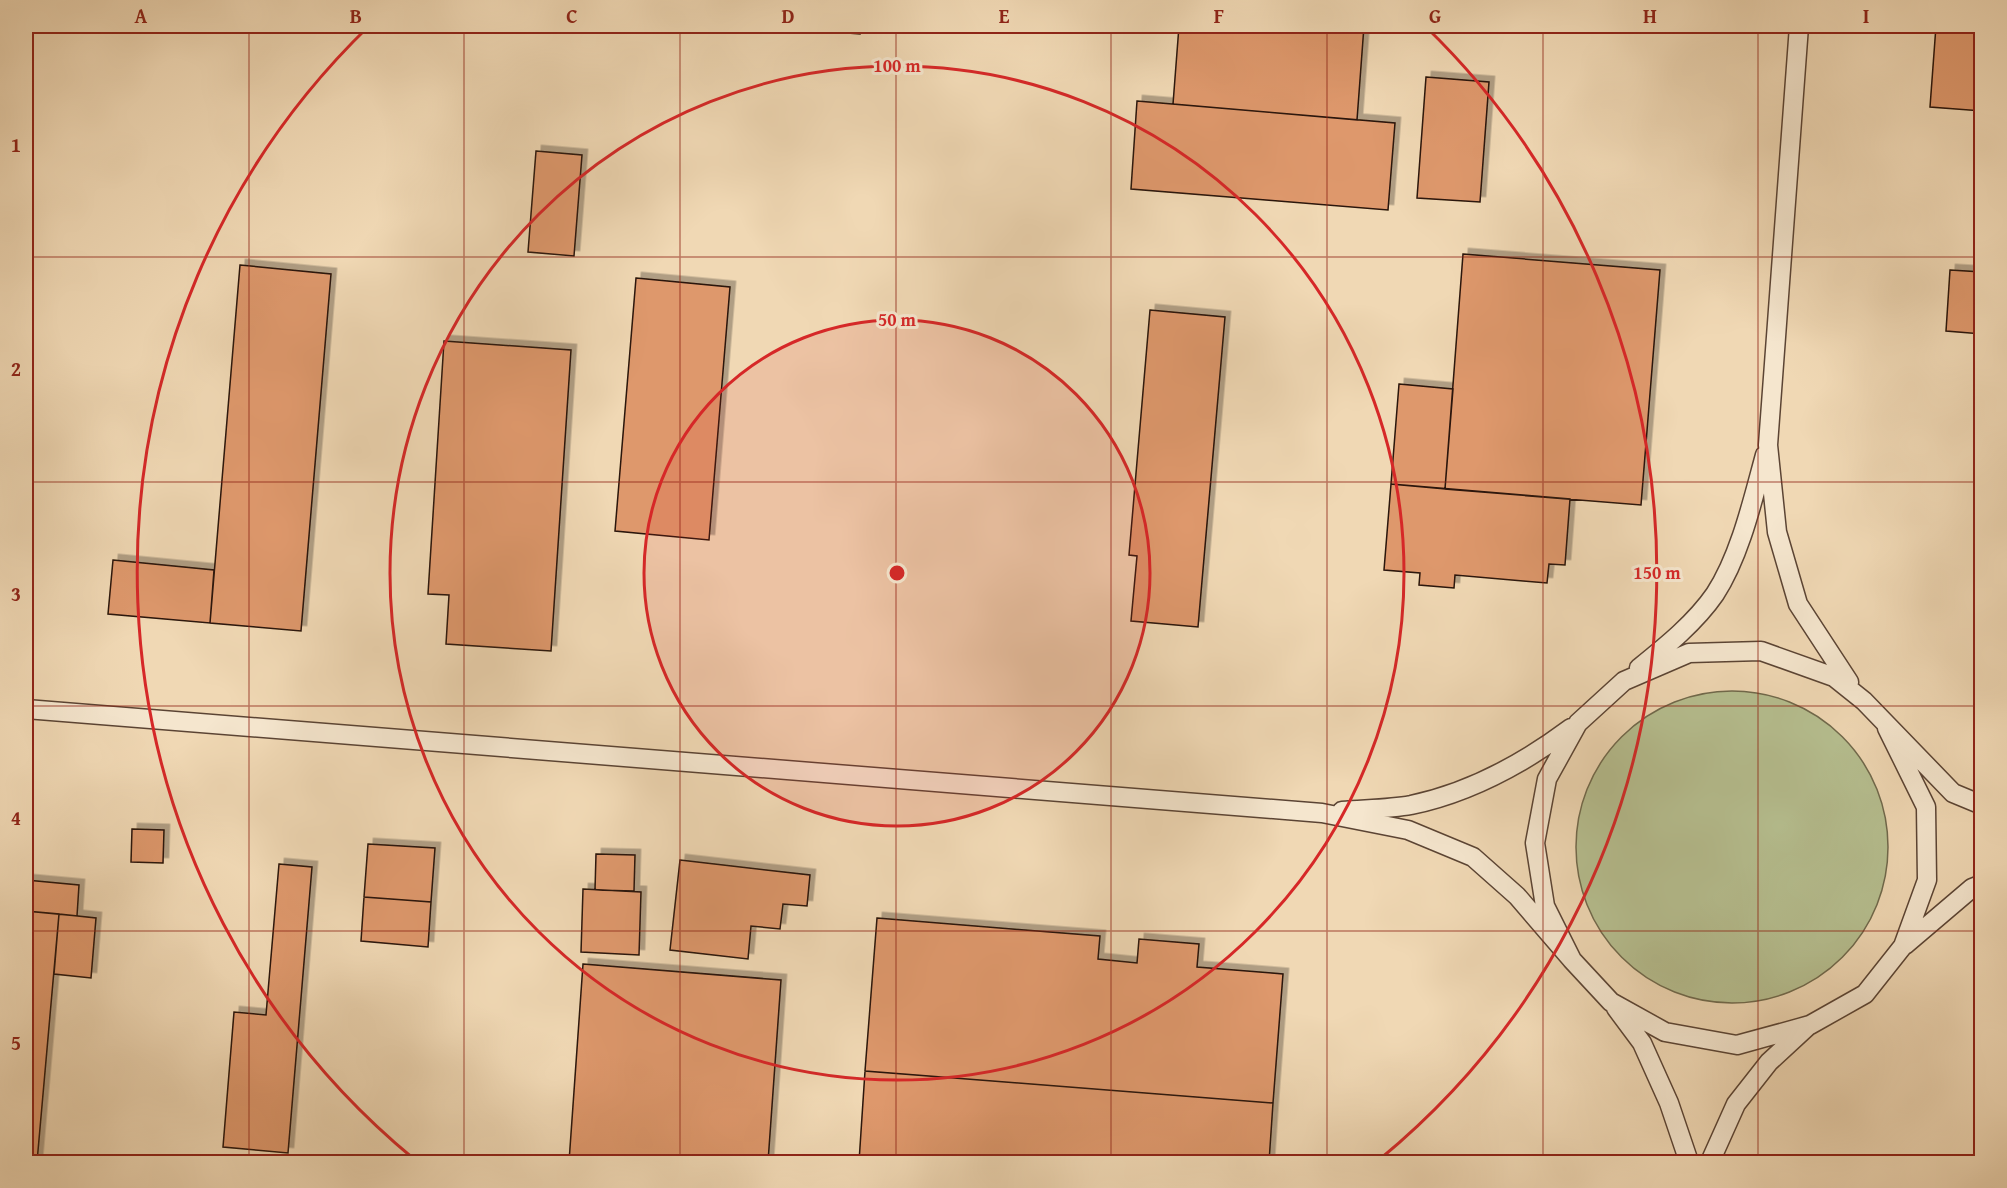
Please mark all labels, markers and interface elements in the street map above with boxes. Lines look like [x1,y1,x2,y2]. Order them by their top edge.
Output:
text: A [135,1,148,30]
text: B [350,1,362,30]
text: C [566,1,578,30]
text: D [781,1,795,30]
text: E [999,1,1010,30]
text: F [1214,1,1224,30]
text: G [1429,1,1441,30]
text: H [1643,1,1657,30]
text: I [1863,1,1869,30]
text: 100 m [873,52,921,79]
text: 1 [11,130,21,159]
text: 50 m [878,306,917,333]
text: 2 [11,354,21,383]
text: 150 m [1633,559,1681,586]
centre of rings [887,563,907,583]
text: 3 [11,579,21,608]
text: 4 [11,803,21,832]
text: 5 [11,1028,21,1057]

